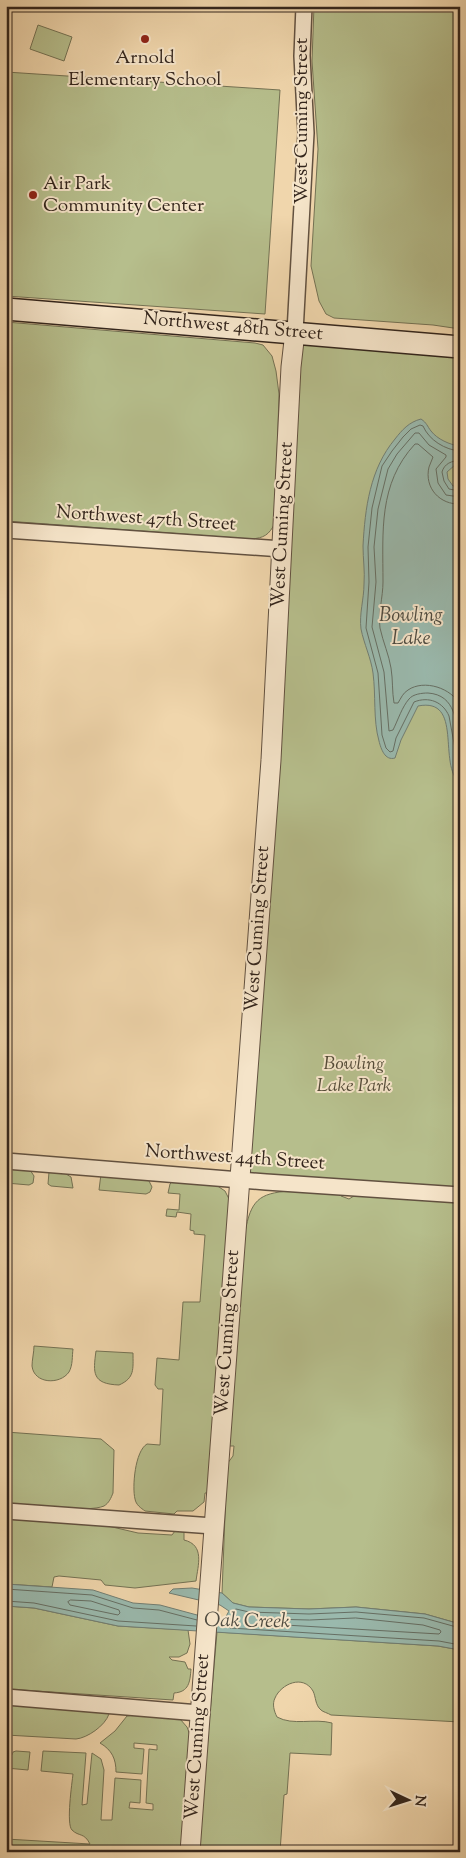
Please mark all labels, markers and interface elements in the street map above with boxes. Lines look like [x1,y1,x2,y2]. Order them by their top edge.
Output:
marker: Arnold Elementary School [139,33,151,45]
street label: West Cuming Street [289,37,316,204]
place label: Arnold Elementary School [68,45,222,94]
place label: Air Park Community Center [43,171,204,220]
marker: Air Park Community Center [27,189,39,201]
street label: Northwest 48th Street [142,306,324,348]
street label: West Cuming Street [265,441,301,609]
street label: Northwest 47th Street [55,499,237,539]
water label: Bowling Lake [379,602,443,654]
street label: West Cuming Street [239,844,277,1013]
park label: Bowling Lake Park [317,1051,392,1100]
street label: Northwest 44th Street [144,1138,326,1178]
street label: West Cuming Street [209,1248,247,1417]
water label: Oak Creek [204,1607,290,1637]
street label: West Cuming Street [179,1652,217,1821]
north arrow [384,1776,434,1826]
text: N [409,1794,429,1807]

